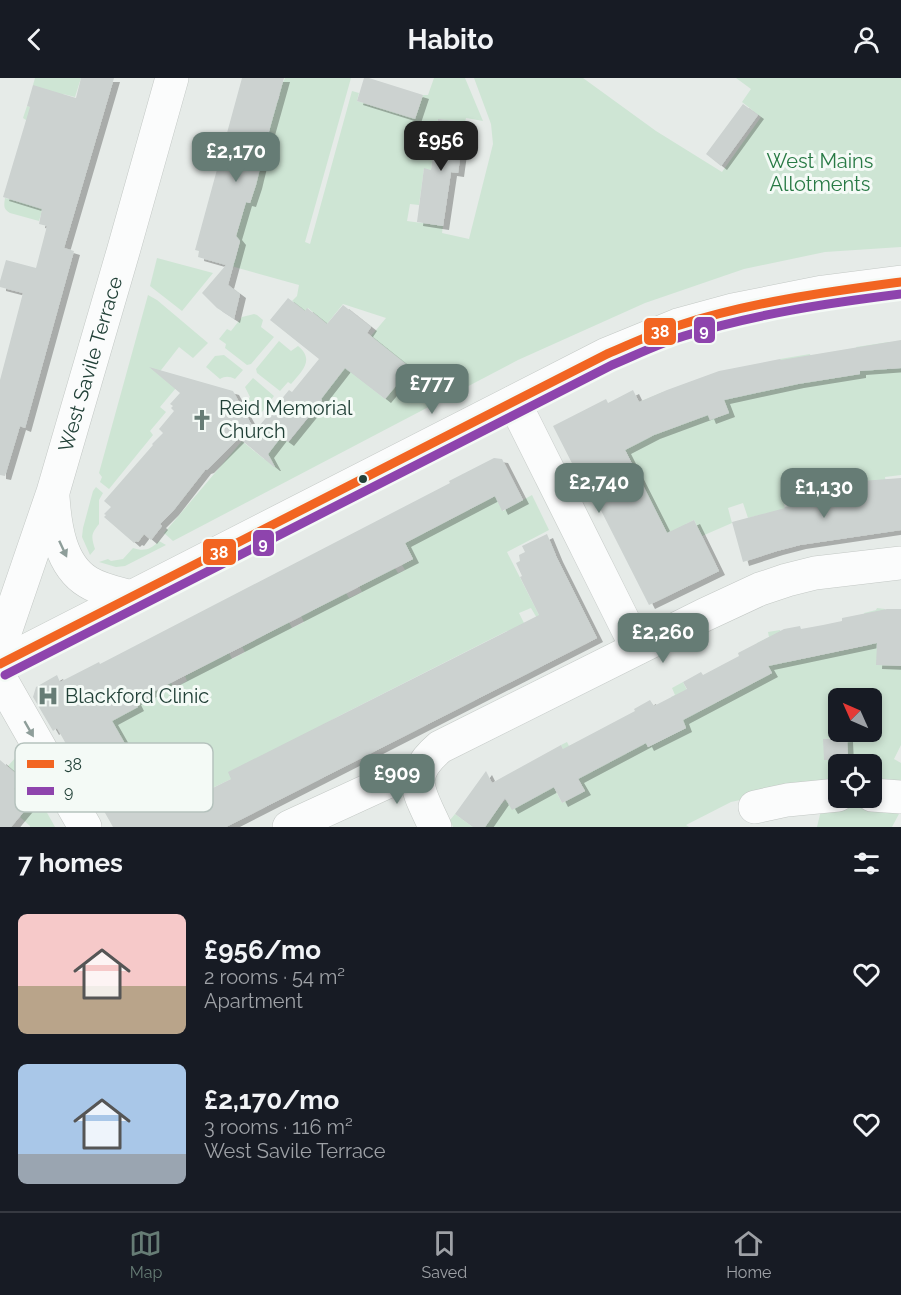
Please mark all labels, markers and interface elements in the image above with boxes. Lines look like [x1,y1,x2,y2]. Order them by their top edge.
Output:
icon: back [18,23,51,56]
icon: person [850,23,883,56]
text: Habito [408,24,494,55]
pin: £956 [405,121,477,172]
text: £956 [418,128,464,152]
pin: £2,170 [187,132,285,183]
text: £2,170 [206,139,266,163]
park label: West Mains Allotments [767,149,873,196]
street label: West Savile Terrace [53,273,127,455]
line badge: 9 [693,316,716,344]
line badge: 38 [643,317,677,346]
text: 9 [699,321,709,340]
text: 38 [651,322,669,341]
pin: £777 [396,364,468,415]
text: £777 [410,371,454,395]
place label: Reid Memorial Church [219,396,353,443]
church icon: Reid Memorial Church [190,408,214,432]
pin: £2,740 [550,463,648,514]
pin: £1,130 [775,468,873,519]
text: £2,740 [569,470,629,494]
unlabelled marker [357,473,369,485]
text: £1,130 [795,475,853,499]
line badge: 9 [252,529,275,557]
text: 9 [258,534,268,553]
line badge: 38 [202,538,237,566]
one-way arrow [59,541,68,558]
text: 38 [210,543,228,562]
pin: £2,260 [614,613,712,664]
text: £2,260 [632,620,694,644]
hospital icon: Blackford Clinic [36,684,60,708]
place label: Blackford Clinic [65,684,209,708]
north arrow [828,688,882,742]
map controls [828,688,882,808]
one-way arrow [24,721,34,738]
legend [15,743,213,812]
pin: £909 [361,754,433,805]
button: locate [828,754,882,808]
text: 38 [64,755,82,774]
text: £909 [374,761,420,785]
text: 9 [64,782,73,801]
icon: filters [850,847,883,880]
text: 7 homes [18,848,123,878]
text: £956/mo [204,935,321,965]
icon: home [66,938,138,1010]
icon: heart [850,958,883,991]
text: 2 rooms · 54 m² [204,965,345,989]
text: Apartment [204,989,303,1013]
text: £2,170/mo [204,1085,339,1115]
icon: home [66,1088,138,1160]
icon: heart [850,1108,883,1141]
text: 3 rooms · 116 m² [204,1115,353,1139]
text: West Savile Terrace [204,1139,385,1163]
tab: Map [129,1227,162,1282]
tab: Saved [421,1227,467,1282]
tab: Home [726,1227,771,1282]

